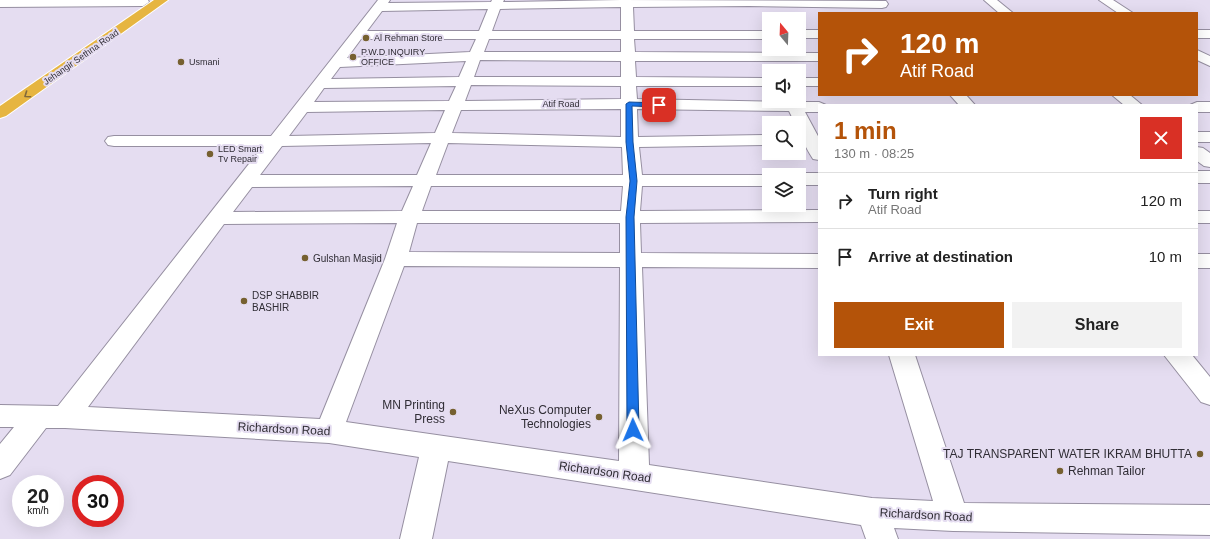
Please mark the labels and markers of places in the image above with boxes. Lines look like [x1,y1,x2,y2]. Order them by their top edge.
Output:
marker: Al Rehman Store [361,33,371,43]
place label: Al Rehman Store [374,33,443,43]
place label: P.W.D INQUIRY OFFICE [361,47,425,67]
marker: P.W.D INQUIRY OFFICE [348,52,358,62]
marker: Usmani [176,57,186,67]
place label: Usmani [189,57,220,67]
pin [642,88,676,122]
place label: LED Smart Tv Repair [218,144,263,164]
marker: LED Smart Tv Repair [205,149,215,159]
marker: Gulshan Masjid [300,253,310,263]
place label: Gulshan Masjid [313,253,382,264]
place label: DSP SHABBIR BASHIR [252,290,319,313]
marker: DSP SHABBIR BASHIR [239,296,249,306]
place label: MN Printing Press [382,398,445,426]
place label: NeXus Computer Technologies [499,403,591,431]
marker: MN Printing Press [448,407,458,417]
marker: NeXus Computer Technologies [594,412,604,422]
place label: TAJ TRANSPARENT WATER IKRAM BHUTTA [943,447,1192,461]
marker: TAJ TRANSPARENT WATER IKRAM BHUTTA [1195,449,1205,459]
place label: Rehman Tailor [1068,464,1145,478]
marker: Rehman Tailor [1055,466,1065,476]

